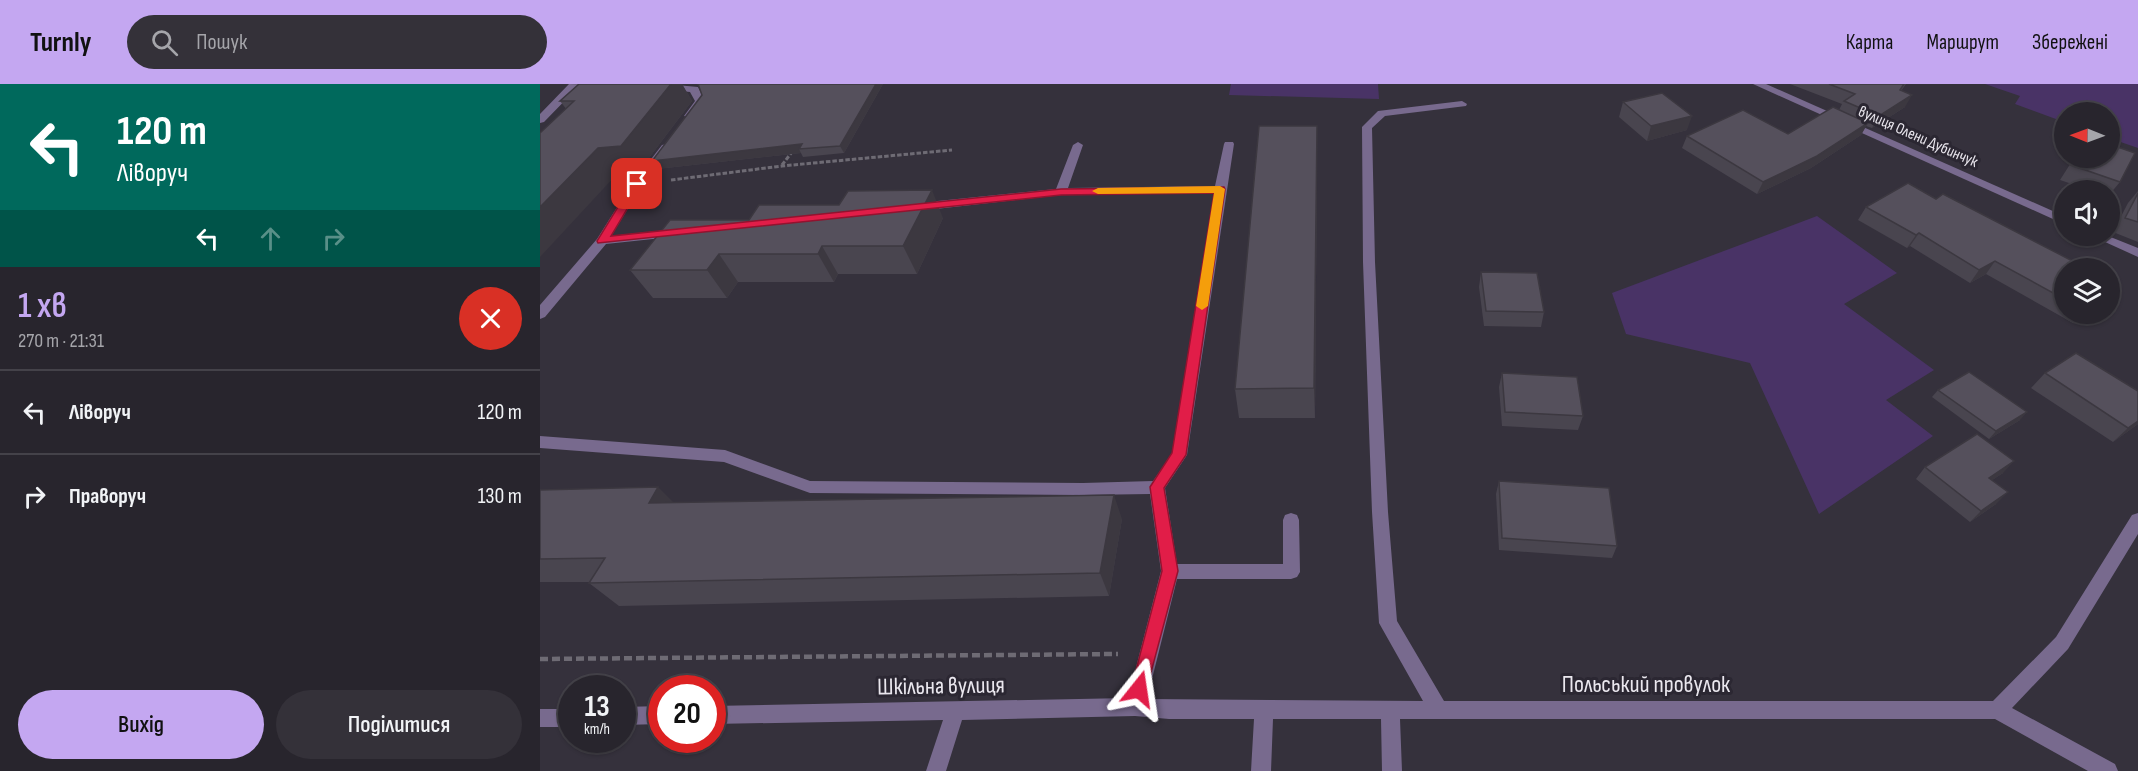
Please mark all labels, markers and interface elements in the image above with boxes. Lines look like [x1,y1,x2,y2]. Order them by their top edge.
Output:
search box [127,15,547,69]
text: Turnly [30,26,91,59]
icon: search [148,26,181,59]
text: Пошук [196,29,247,56]
text: Карта [1846,30,1893,55]
text: Маршрут [1926,30,1999,55]
text: Збережені [2032,30,2108,55]
street label: вулиця Олени Дубинчук [1855,102,1982,172]
north arrow [2054,102,2120,168]
map controls [2054,102,2120,324]
text: 120 m [117,106,207,157]
icon: left [18,108,96,186]
text: Ліворуч [117,157,188,189]
pin [611,158,662,209]
icon: arrive [620,167,653,200]
button: sound [2054,180,2120,246]
icon: left [191,222,224,255]
icon: ahead [254,222,287,255]
icon: right [317,222,350,255]
button: layers [2054,258,2120,324]
text: 1 хв [18,285,67,328]
button: close [459,287,522,350]
text: 270 m · 21:31 [18,329,104,353]
icon: left [18,396,51,429]
text: Ліворуч [69,399,131,426]
text: 120 m [478,399,522,426]
icon: right [18,480,51,513]
text: Праворуч [69,483,146,510]
text: 130 m [478,483,522,510]
position arrow [1107,657,1171,721]
street label: Шкільна вулиця [877,670,1005,702]
street label: Польський провулок [1562,670,1731,699]
speed limit sign: 20 [648,675,726,753]
text: 13 [584,689,610,725]
button: Вихід [18,690,264,759]
button: Поділитися [276,690,522,759]
text: km/h [584,720,610,739]

